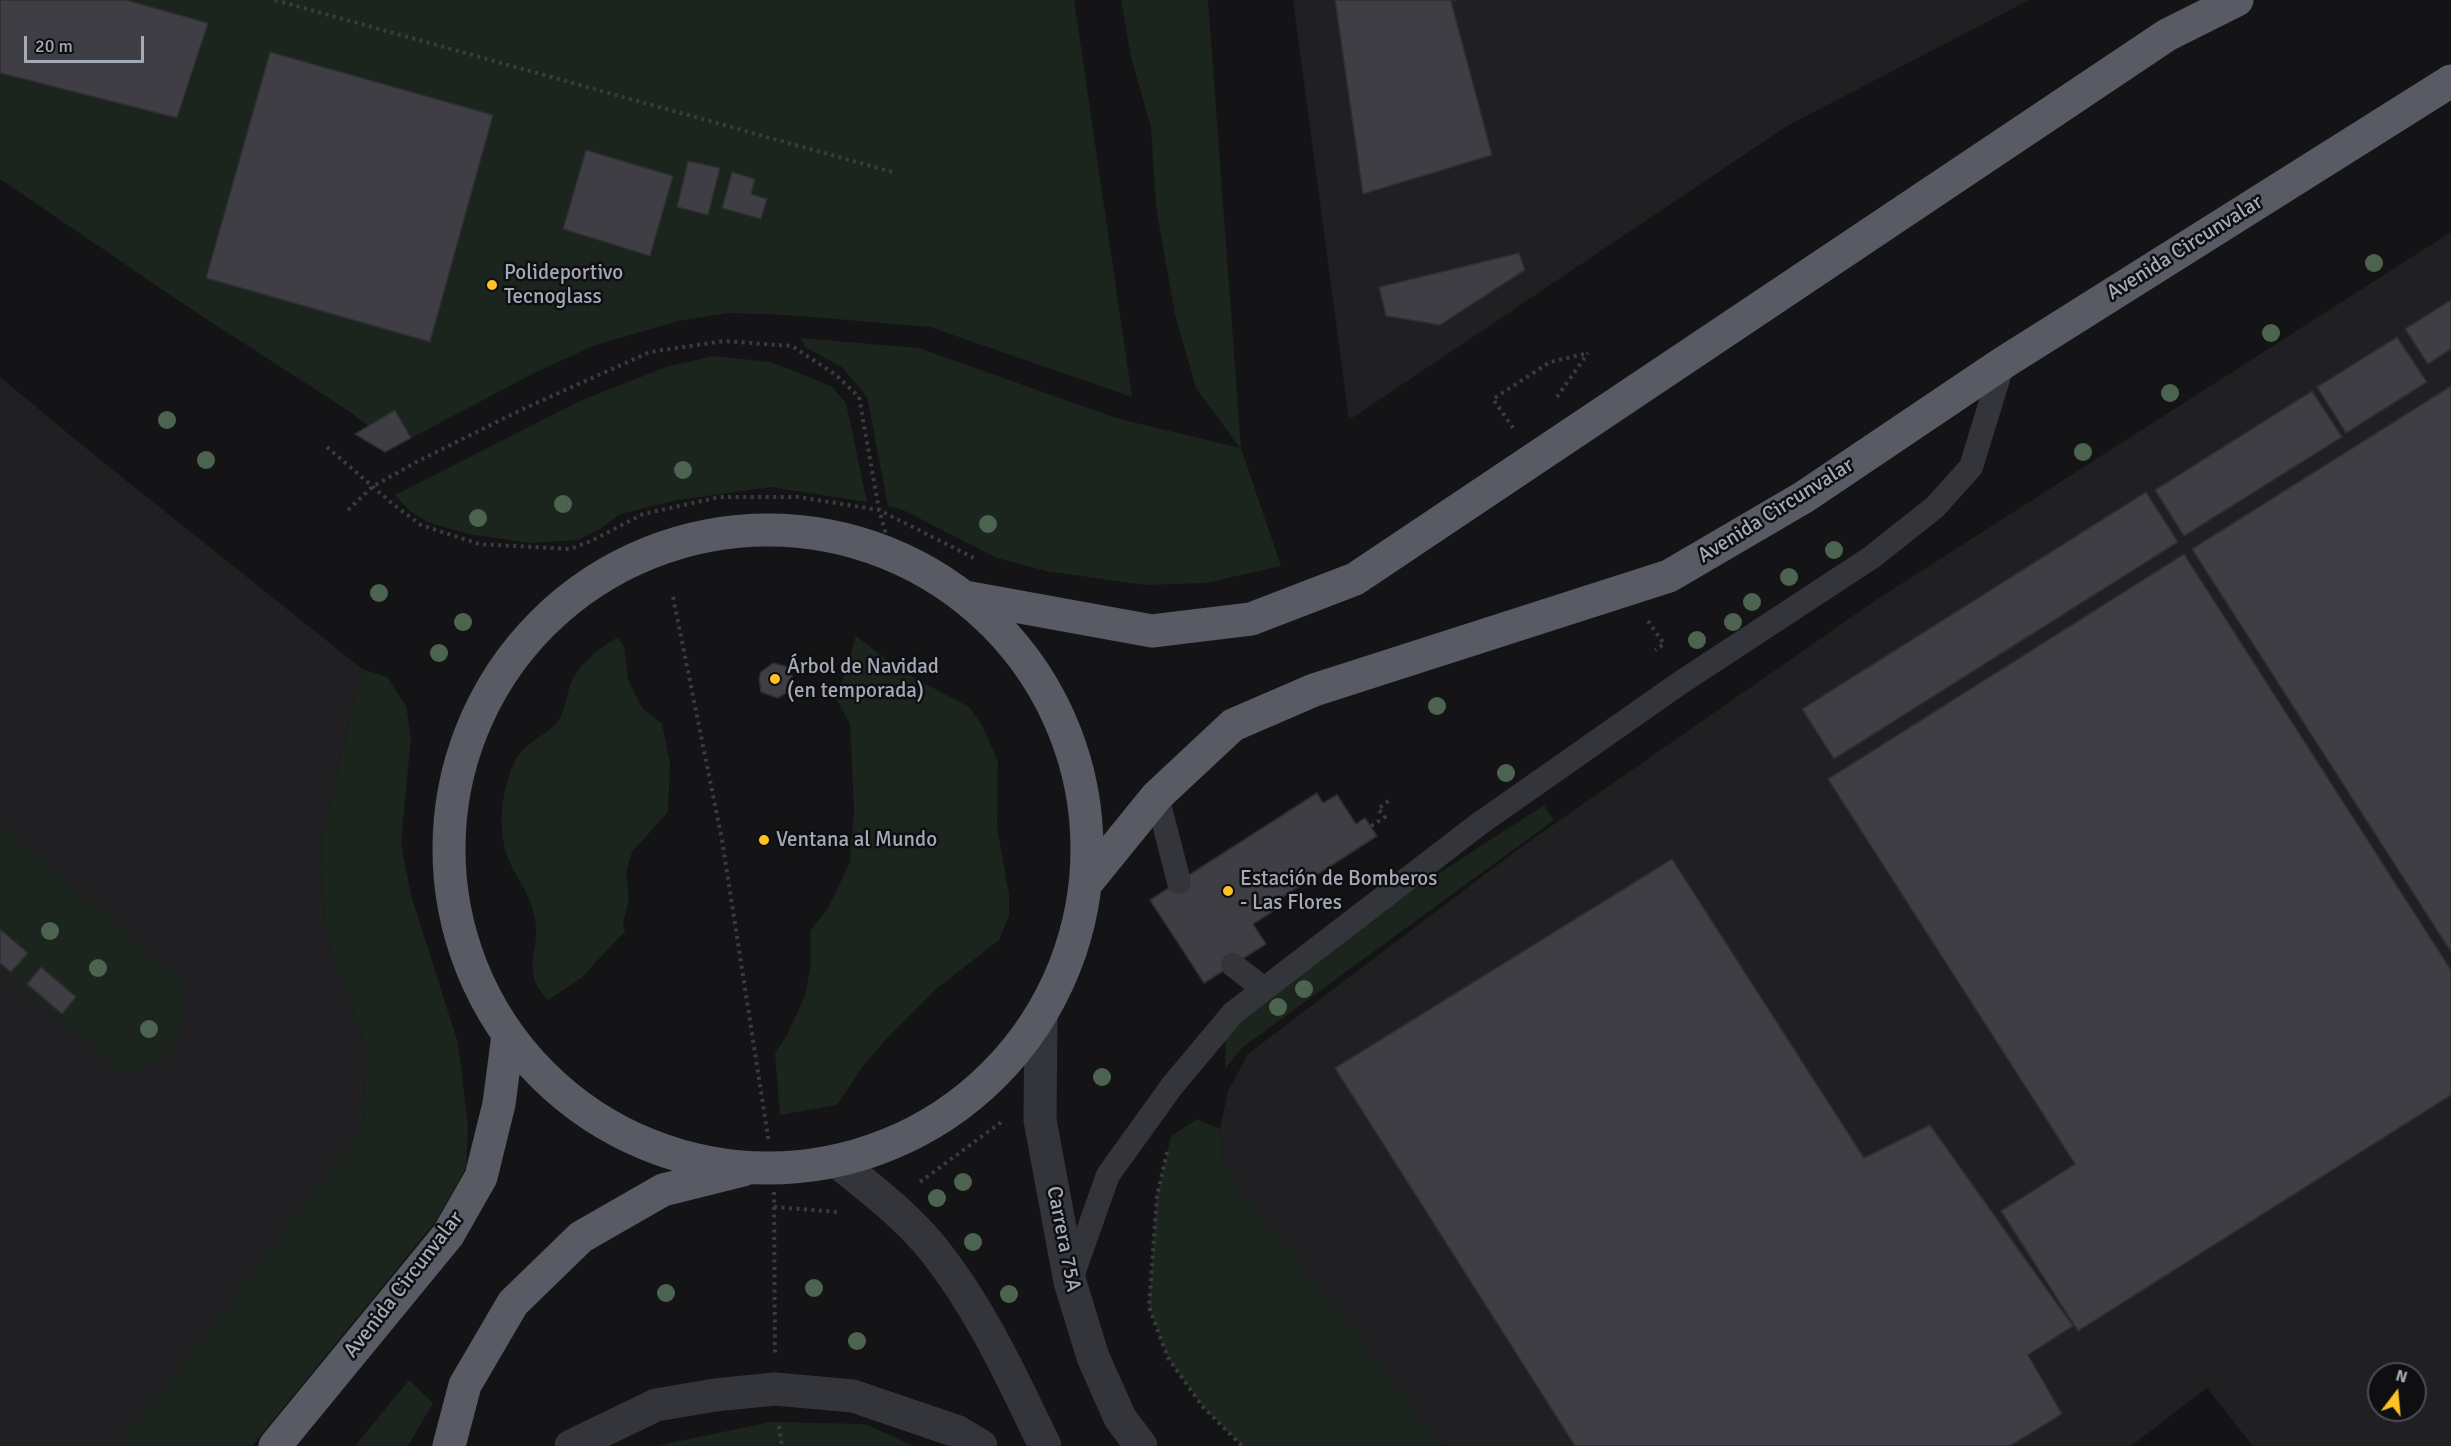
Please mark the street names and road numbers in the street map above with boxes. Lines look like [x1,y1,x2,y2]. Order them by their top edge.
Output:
street label: Avenida Circunvalar [2102,190,2268,306]
street label: Avenida Circunvalar [1693,453,1859,569]
street label: Carrera 75A [1040,1184,1086,1294]
street label: Avenida Circunvalar [339,1207,469,1363]

